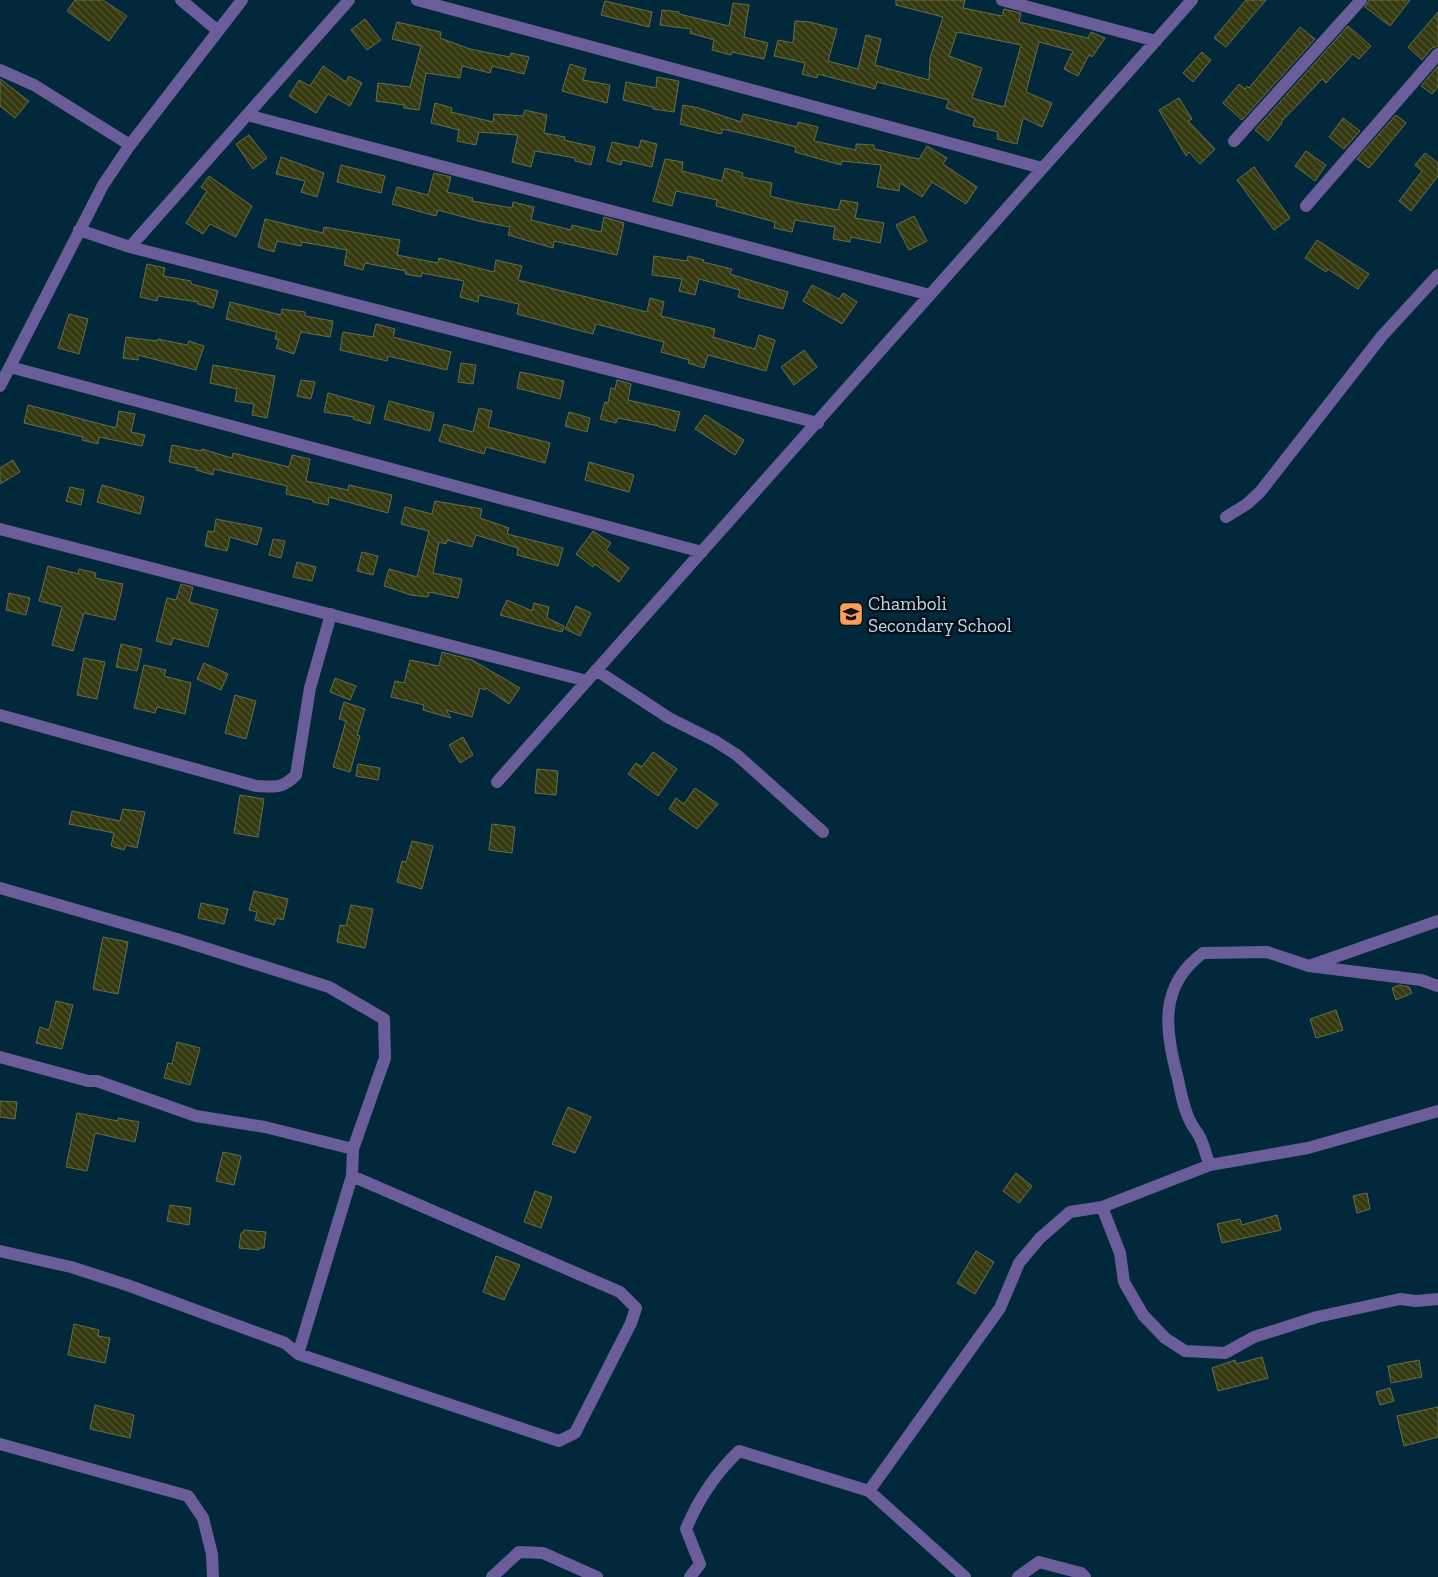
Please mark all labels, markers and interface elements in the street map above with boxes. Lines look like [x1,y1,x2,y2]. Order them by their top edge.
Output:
place label: Chamboli Secondary School [868,592,1012,637]
school or university icon: Chamboli Secondary School [838,601,864,627]

